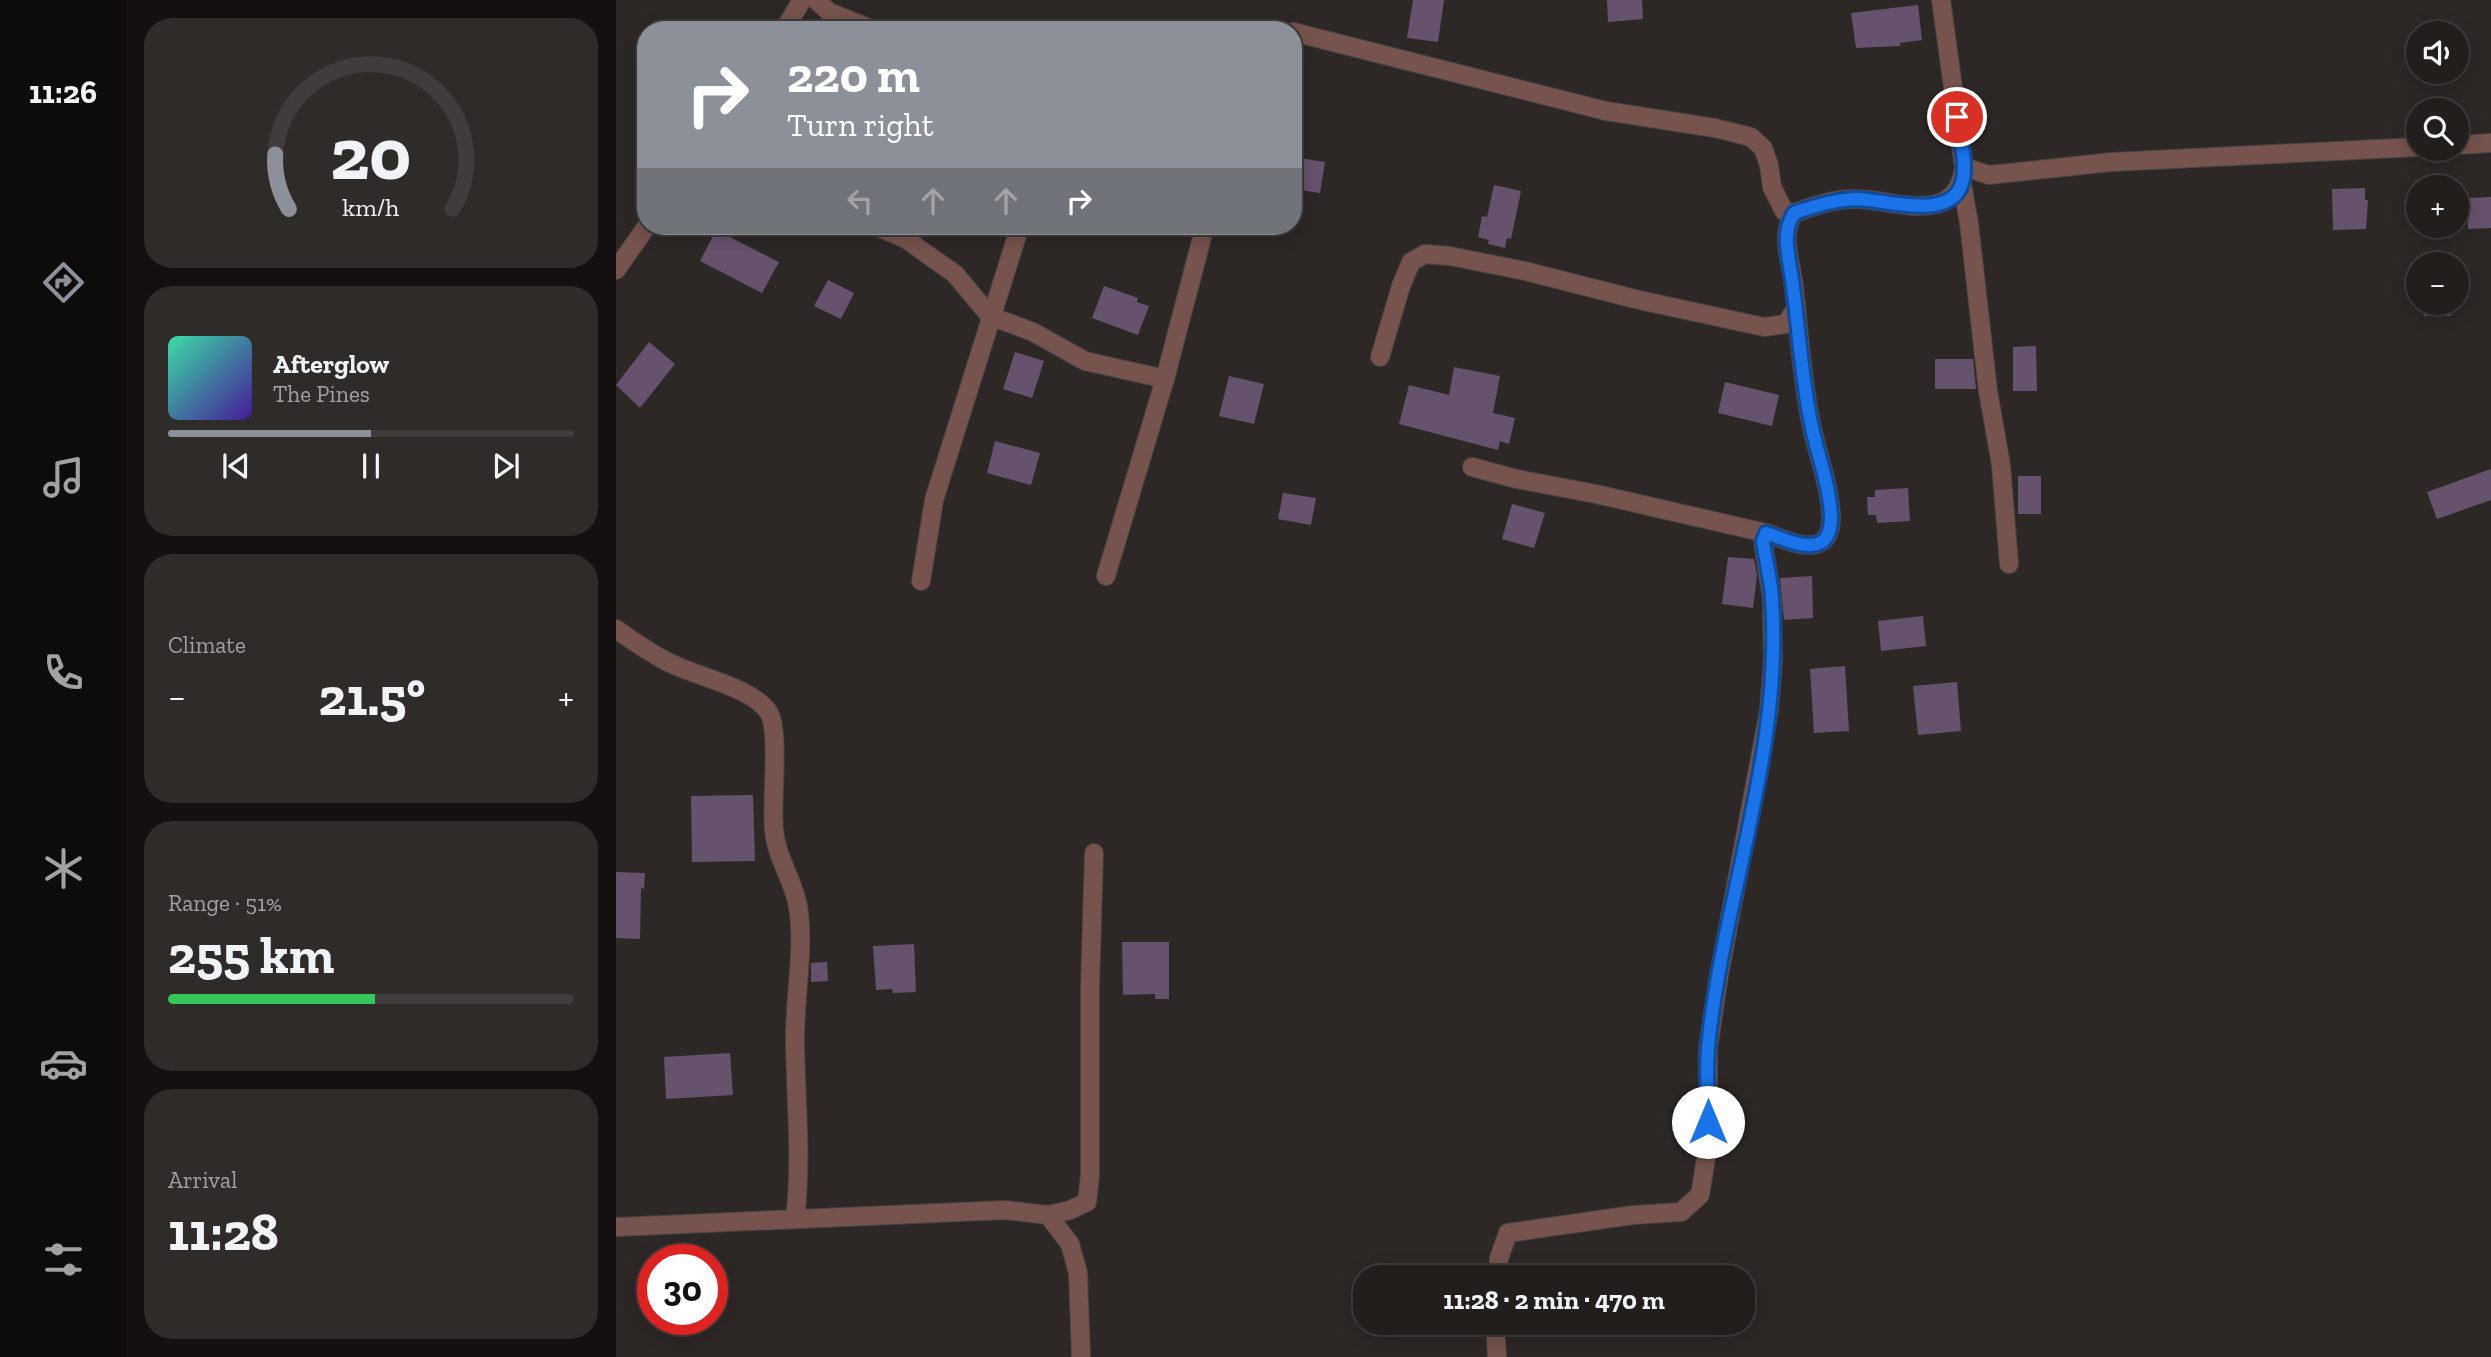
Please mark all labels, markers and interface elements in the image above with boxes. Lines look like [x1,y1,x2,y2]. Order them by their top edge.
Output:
map controls [2406,21,2469,315]
button: sound [2406,21,2469,84]
text: 220 m [787,46,920,105]
icon: right [672,49,763,140]
text: 11:26 [29,73,97,111]
pin [1927,87,1987,147]
icon: arrive [1938,98,1976,136]
button: search [2406,98,2469,161]
text: Turn right [787,106,934,144]
text: 20 [330,110,412,198]
button: + [2406,175,2469,238]
icon: left [841,182,879,220]
icon: ahead [914,182,952,220]
icon: ahead [987,182,1025,220]
icon: right [1060,182,1098,220]
text: km/h [342,192,400,222]
button: − [2406,252,2469,315]
icon: directions [39,258,88,307]
text: Afterglow [273,348,389,380]
text: The Pines [273,380,370,408]
icon: previous [217,447,255,485]
icon: pause [352,447,390,485]
icon: next [487,447,525,485]
icon: music [39,453,88,502]
text: Climate [168,631,246,659]
icon: phone [39,648,88,697]
text: 21.5° [318,666,425,728]
text: − [168,674,186,720]
text: + [558,674,574,720]
icon: climate [39,844,88,893]
text: Range · 51% [168,889,282,917]
text: 255 km [168,924,334,986]
icon: car [39,1039,88,1088]
position arrow [1671,1085,1745,1159]
text: Arrival [168,1166,237,1194]
text: 11:28 [168,1201,279,1263]
icon: filters [39,1235,88,1284]
speed limit sign: 30 [637,1244,728,1335]
text: 11:28 · 2 min · 470 m [1443,1284,1665,1316]

